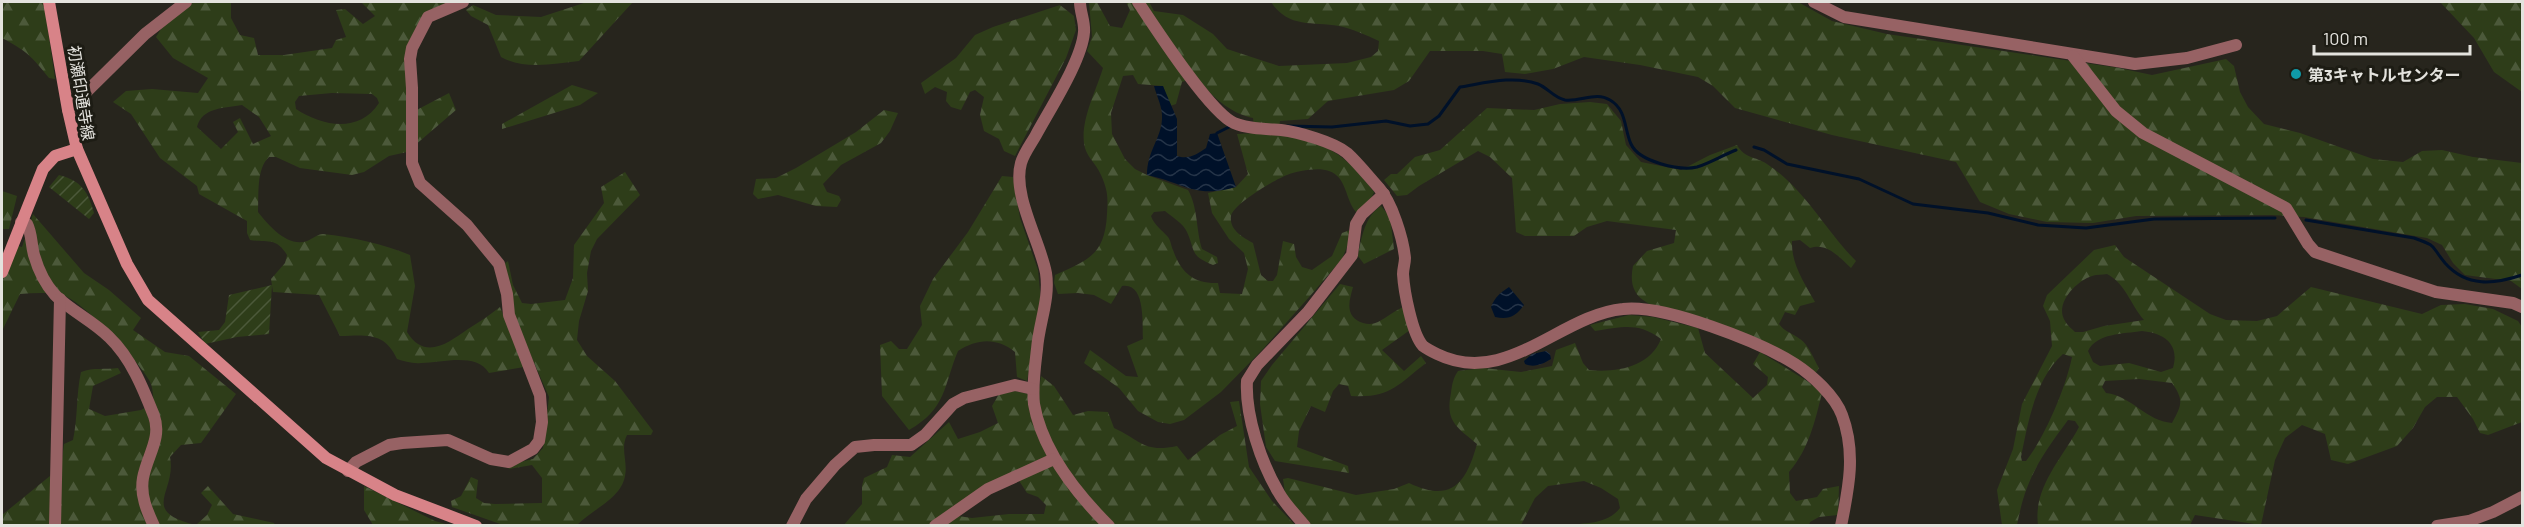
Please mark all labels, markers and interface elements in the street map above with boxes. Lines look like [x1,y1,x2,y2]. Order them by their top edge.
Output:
scale bar [2314,18,2470,56]
text: 100 m [2323,27,2368,49]
street label: 初瀬印通寺線 [65,44,99,142]
place label: 第3キャトルセンター [2308,65,2461,84]
marker: 第3キャトルセンター [2289,67,2303,81]

